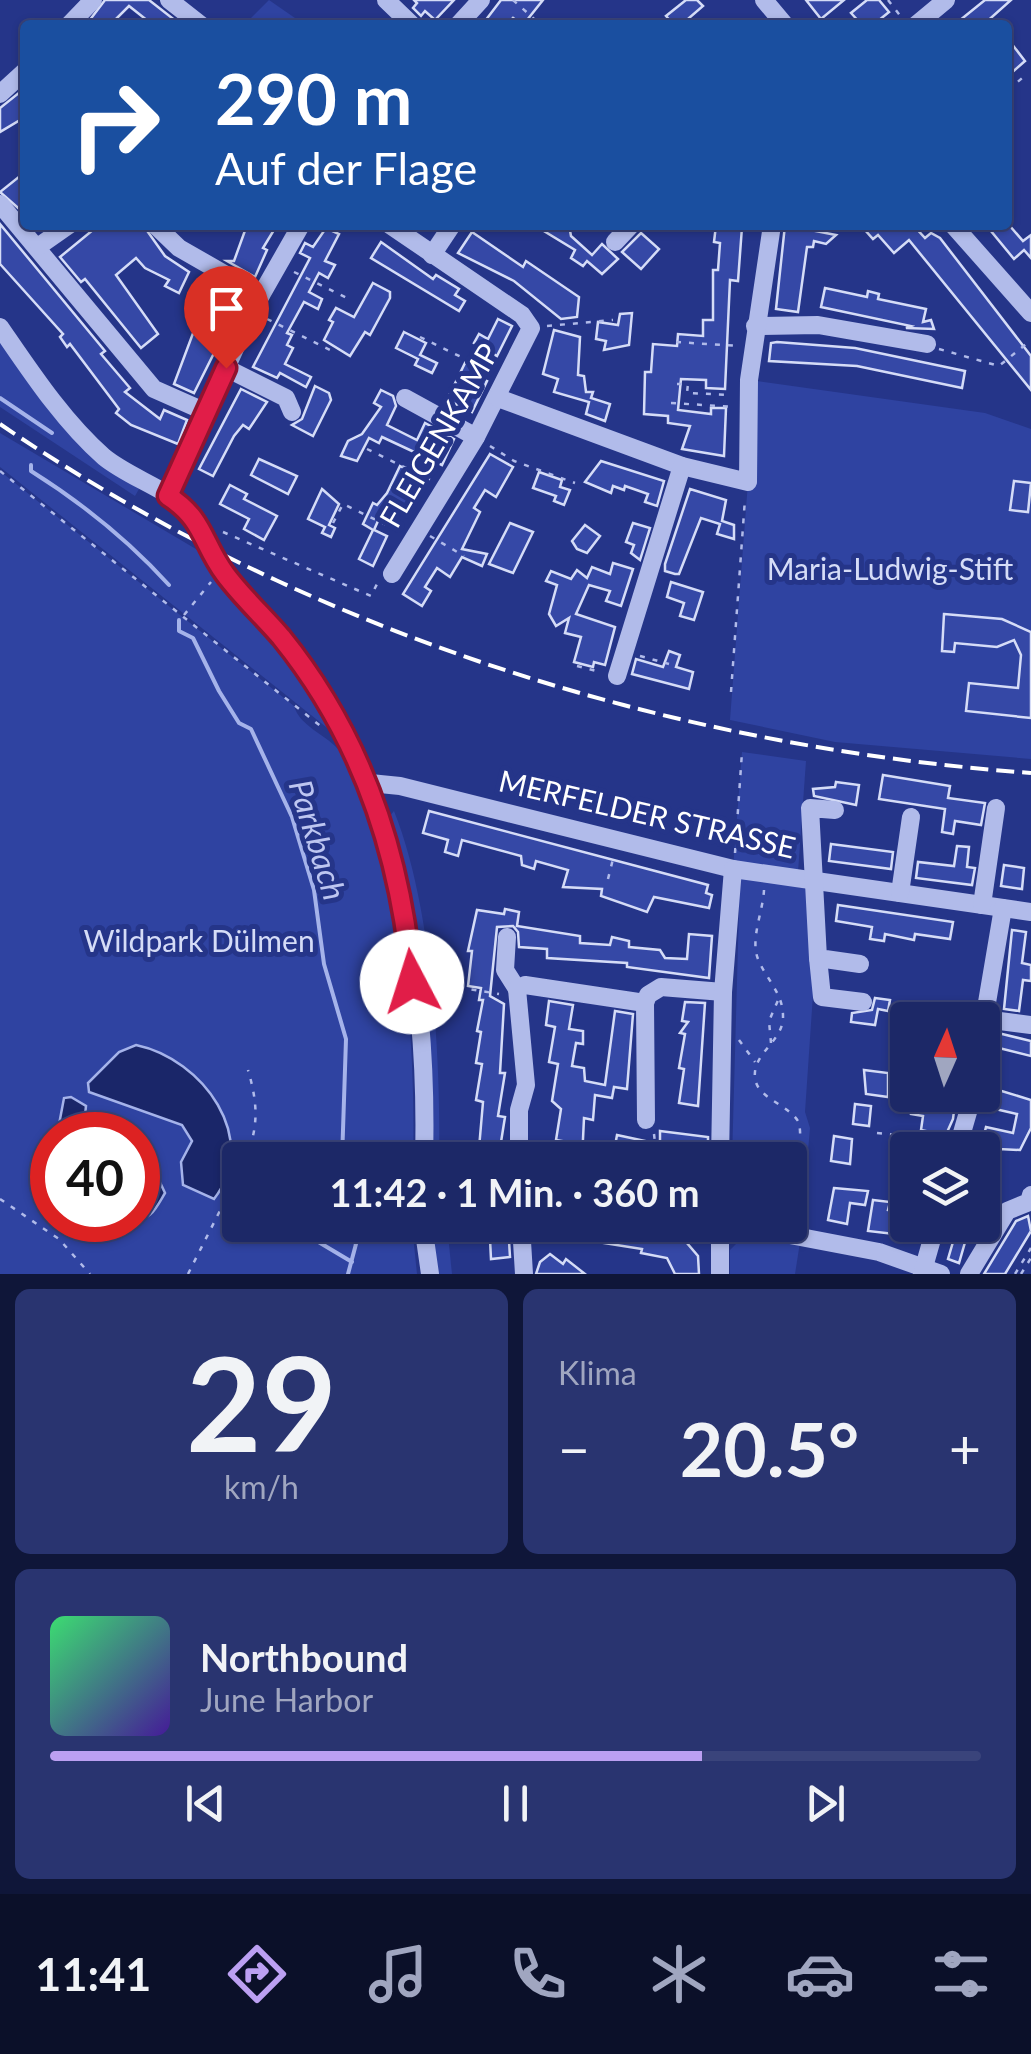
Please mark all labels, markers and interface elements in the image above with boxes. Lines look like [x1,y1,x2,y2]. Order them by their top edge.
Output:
text: 290 m [215,56,412,140]
icon: right [50,60,180,190]
text: Auf der Flage [215,141,477,195]
pin [184,266,269,369]
icon: arrive [199,281,254,336]
street label: FLEIGENKAMP [371,337,505,533]
park label: Maria-Ludwig-Stift [767,550,1014,586]
street label: MERFELDER STRASSE [496,761,799,865]
water label: Parkbach [282,775,355,905]
park label: Wildpark Dülmen [83,922,315,958]
position arrow [360,930,464,1034]
north arrow [890,1002,1000,1112]
map controls [890,1002,1000,1242]
speed limit sign: 40 [30,1112,160,1242]
button: layers [890,1132,1000,1242]
text: 11:42 · 1 Min. · 360 m [330,1169,699,1215]
text: 29 [186,1324,337,1480]
text: Klima [558,1353,637,1392]
text: 20.5° [680,1403,859,1493]
text: − [558,1415,590,1481]
text: + [949,1415,981,1481]
text: km/h [224,1467,299,1506]
text: Northbound [200,1634,408,1680]
text: June Harbor [200,1680,373,1719]
icon: previous [178,1776,233,1831]
icon: pause [488,1776,543,1831]
icon: next [798,1776,853,1831]
icon: directions [222,1939,292,2009]
icon: music [363,1939,433,2009]
icon: phone [503,1939,573,2009]
icon: climate [644,1939,714,2009]
icon: car [785,1939,855,2009]
icon: filters [926,1939,996,2009]
text: 11:41 [35,1947,151,2001]

